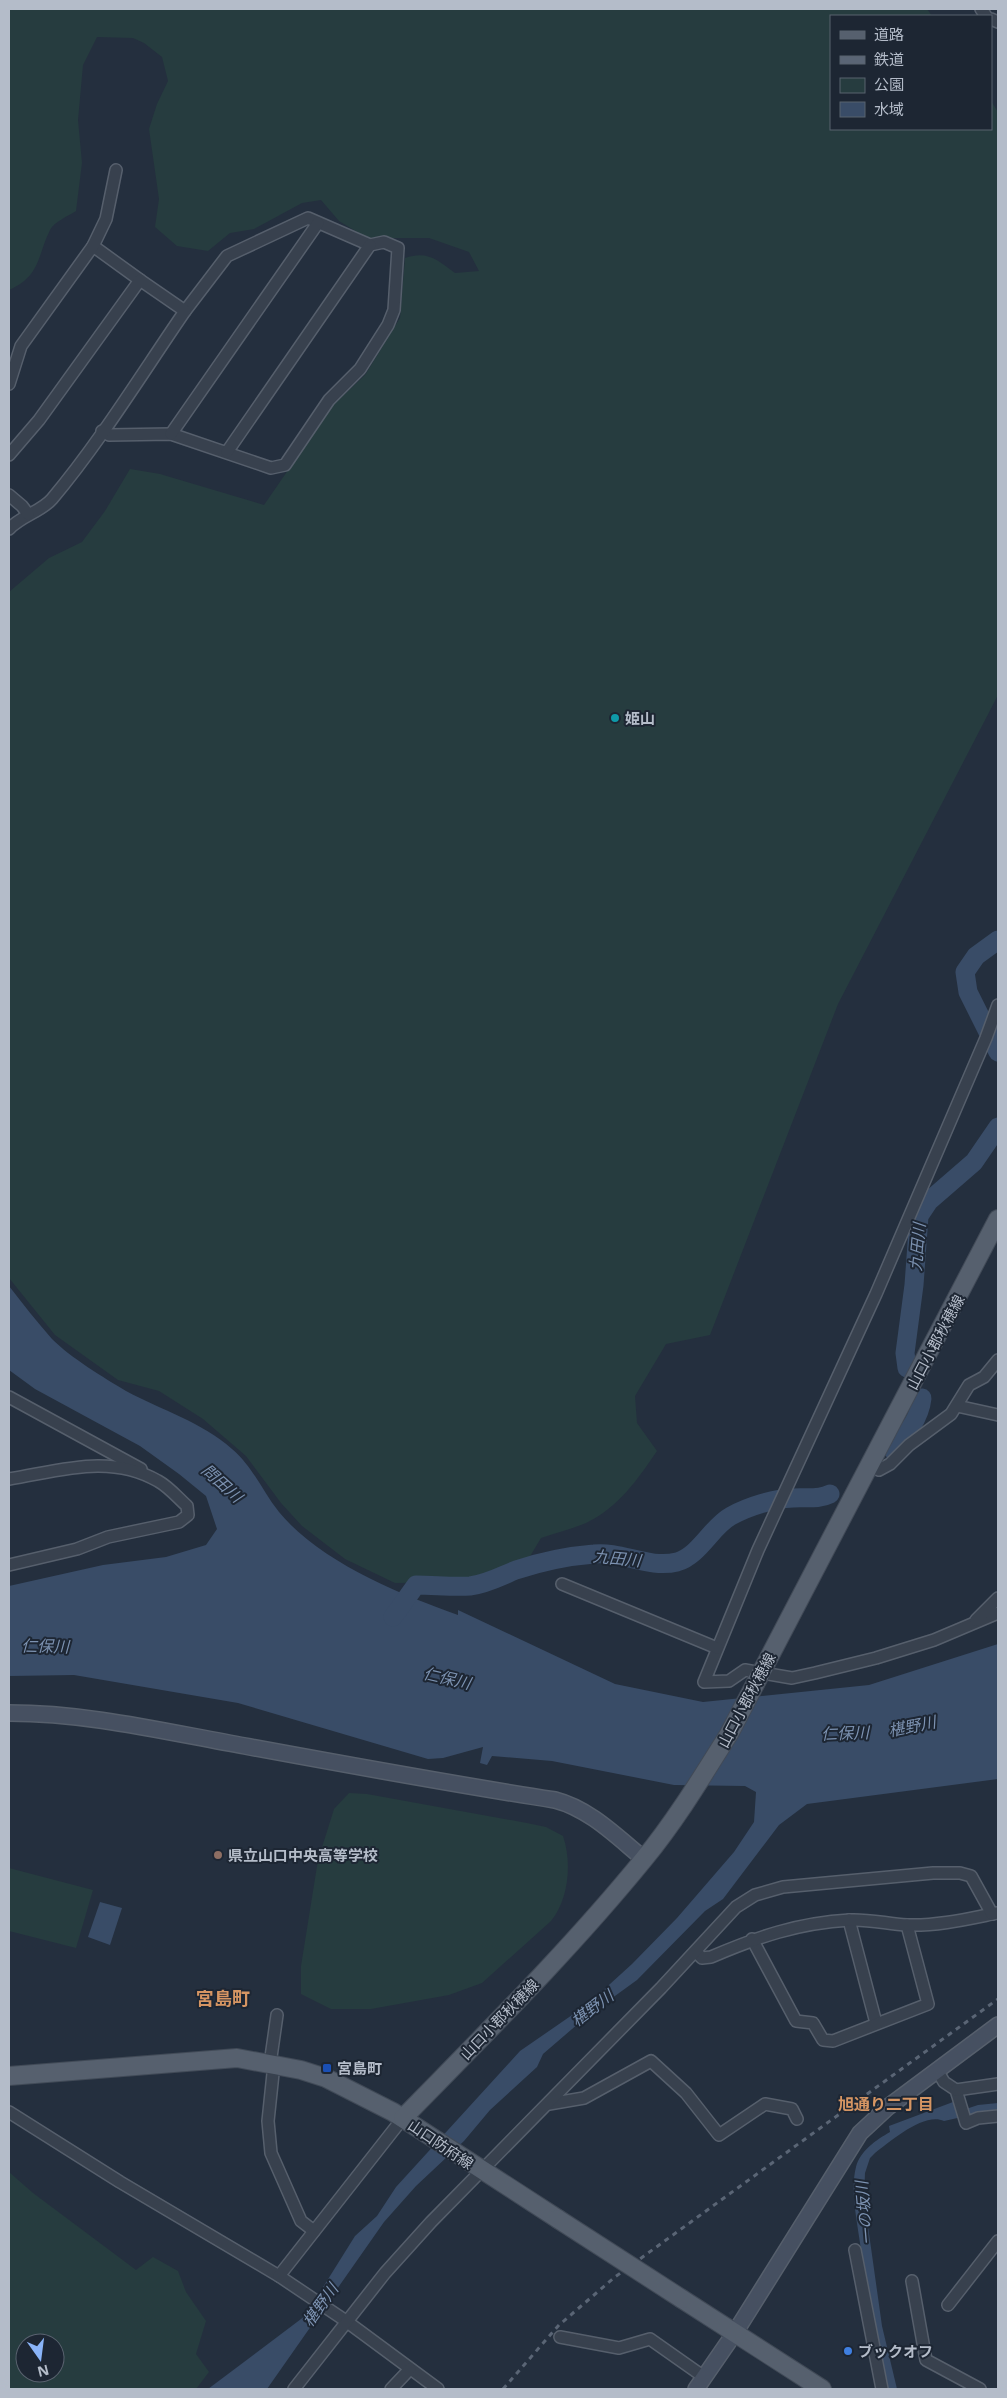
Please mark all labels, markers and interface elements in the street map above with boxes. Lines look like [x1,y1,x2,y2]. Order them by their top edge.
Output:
legend [830,15,992,130]
text: 道路 [874,24,904,44]
text: 鉄道 [874,49,904,69]
text: 公園 [874,74,904,94]
text: 水域 [874,99,904,119]
place label: 姫山 [625,708,655,728]
marker: 姫山 [609,712,621,724]
water label: 九田川 [904,1220,930,1272]
street label: 山口小郡秋穂線 [902,1291,968,1393]
water label: 問田川 [197,1459,249,1509]
water label: 九田川 [592,1545,644,1572]
water label: 仁保川 [21,1635,71,1657]
street label: 山口小郡秋穂線 [713,1649,779,1751]
water label: 仁保川 [421,1662,475,1695]
water label: 椹野川 [886,1710,940,1741]
water label: 仁保川 [821,1721,871,1745]
place label: 県立山口中央高等学校 [228,1845,378,1865]
marker: 県立山口中央高等学校 [212,1849,224,1861]
street label: 山口小郡秋穂線 [455,1974,543,2064]
water label: 椹野川 [566,1984,619,2031]
district label: 宮島町 [196,1986,250,2010]
place label: 宮島町 [337,2058,382,2078]
marker: 宮島町 [321,2062,333,2074]
district label: 旭通り二丁目 [838,2093,934,2115]
street label: 山口防府線 [404,2115,478,2173]
water label: 一の坂川 [850,2178,878,2246]
water label: 椹野川 [297,2278,344,2331]
north arrow [15,2333,65,2383]
place label: ブックオフ [858,2341,933,2361]
marker: ブックオフ [842,2345,854,2357]
text: N [35,2361,51,2382]

